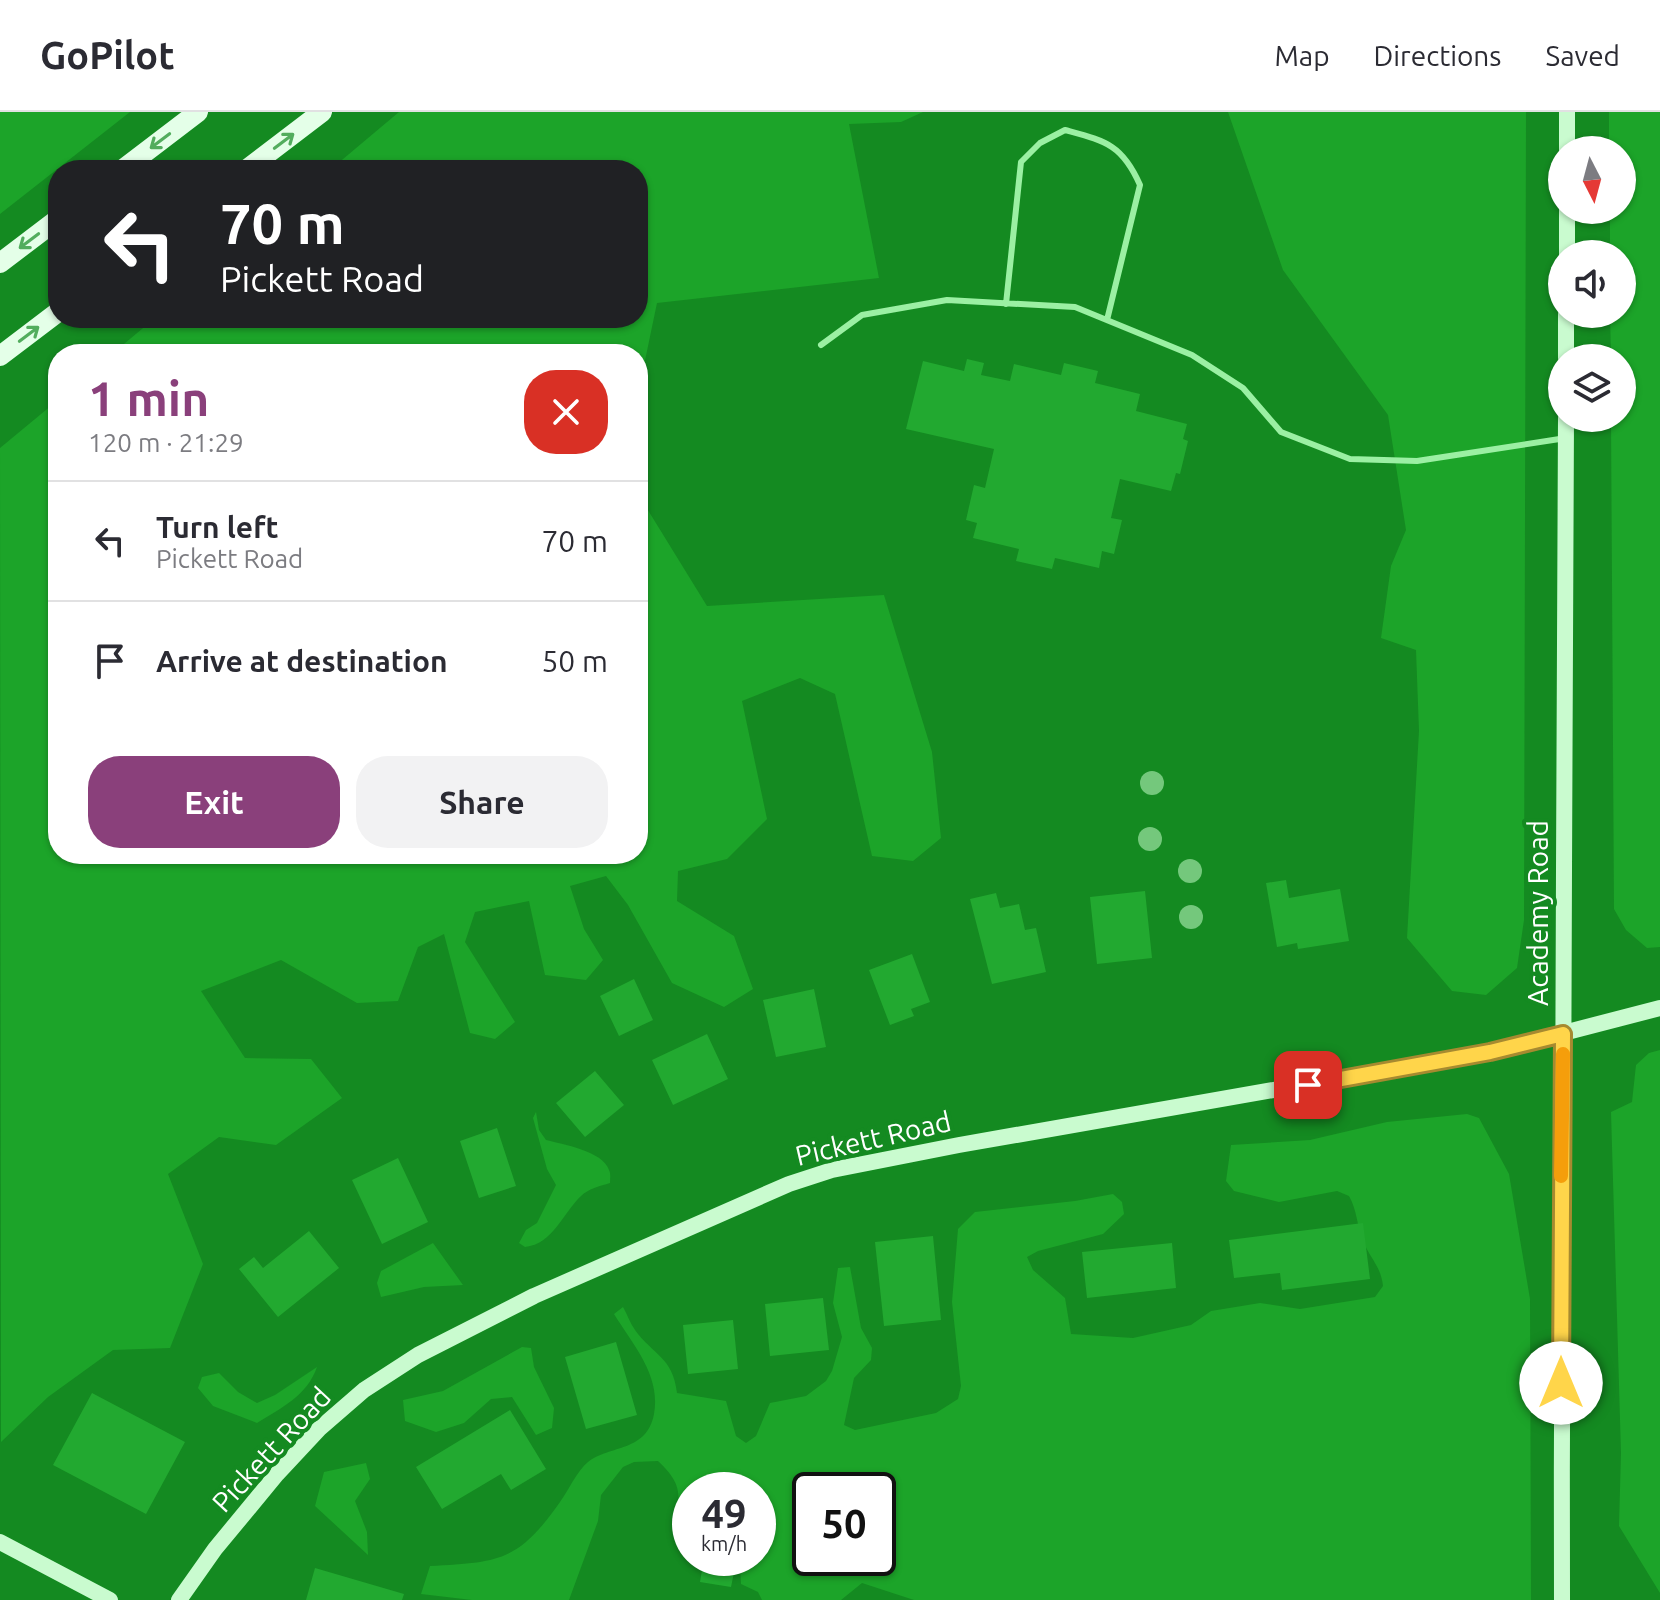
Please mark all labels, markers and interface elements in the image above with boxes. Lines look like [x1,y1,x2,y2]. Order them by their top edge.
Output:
text: GoPilot [40,34,175,76]
text: Map [1274,40,1330,71]
text: Directions [1374,40,1501,71]
text: Saved [1545,40,1620,71]
one-way arrow [150,132,171,149]
one-way arrow [273,133,294,150]
north arrow [1548,136,1636,224]
map controls [1548,136,1636,432]
icon: left [88,192,192,296]
text: 70 m [220,192,345,255]
one-way arrow [19,233,40,250]
button: sound [1548,240,1636,328]
text: Pickett Road [220,258,424,299]
one-way arrow [18,326,39,343]
button: layers [1548,344,1636,432]
button: close [524,370,608,454]
text: 1 min [88,371,209,425]
text: 120 m · 21:29 [88,428,244,457]
text: Turn left [156,510,278,544]
icon: left [88,519,132,563]
text: 70 m [541,524,608,558]
text: Pickett Road [156,544,303,573]
icon: arrive [88,639,132,683]
text: Arrive at destination [156,644,448,678]
text: 50 m [541,644,608,678]
button: Exit [88,756,340,848]
button: Share [356,756,608,848]
street label: Academy Road [1522,820,1553,1006]
pin [1274,1051,1342,1119]
icon: arrive [1286,1063,1330,1107]
street label: Pickett Road [792,1105,954,1171]
position arrow [1519,1341,1603,1425]
street label: Pickett Road [206,1380,336,1518]
speed limit sign: 50 [792,1472,896,1576]
text: 49 [701,1491,747,1536]
text: km/h [701,1532,747,1555]

